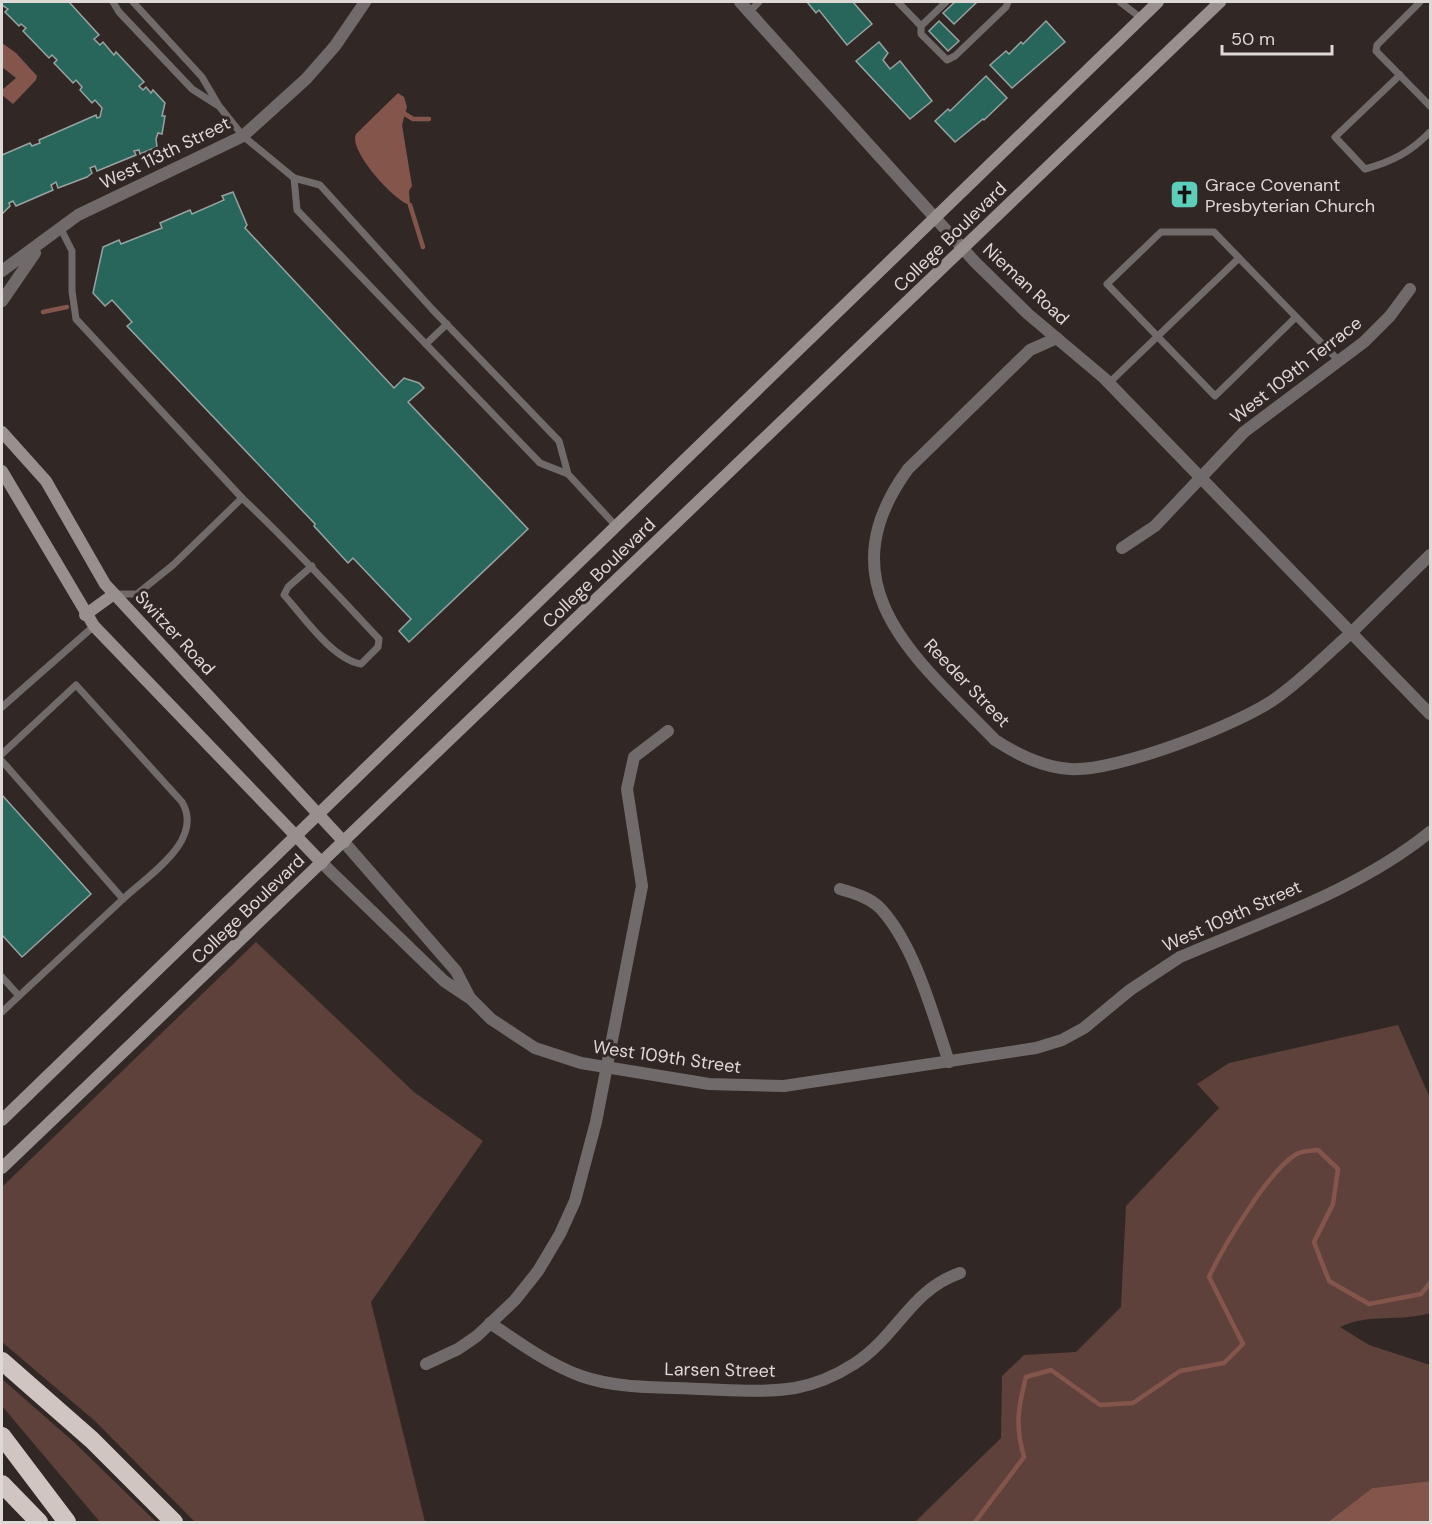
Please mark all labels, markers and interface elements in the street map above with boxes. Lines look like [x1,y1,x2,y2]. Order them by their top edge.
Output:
scale bar [1222,18,1332,56]
text: 50 m [1231,27,1275,51]
street label: West 113th Street [96,111,234,195]
place label: Grace Covenant Presbyterian Church [1205,173,1375,218]
street label: College Boulevard [888,177,1012,297]
church icon: Grace Covenant Presbyterian Church [1168,179,1200,211]
street label: Nieman Road [978,238,1074,330]
street label: West 109th Terrace [1225,311,1367,429]
street label: College Boulevard [537,513,661,633]
street label: Switzer Road [130,586,220,680]
street label: Reeder Street [919,633,1015,733]
street label: College Boulevard [186,849,310,969]
street label: West 109th Street [1159,875,1305,957]
street label: West 109th Street [591,1035,743,1079]
street label: Larsen Street [664,1357,776,1383]

